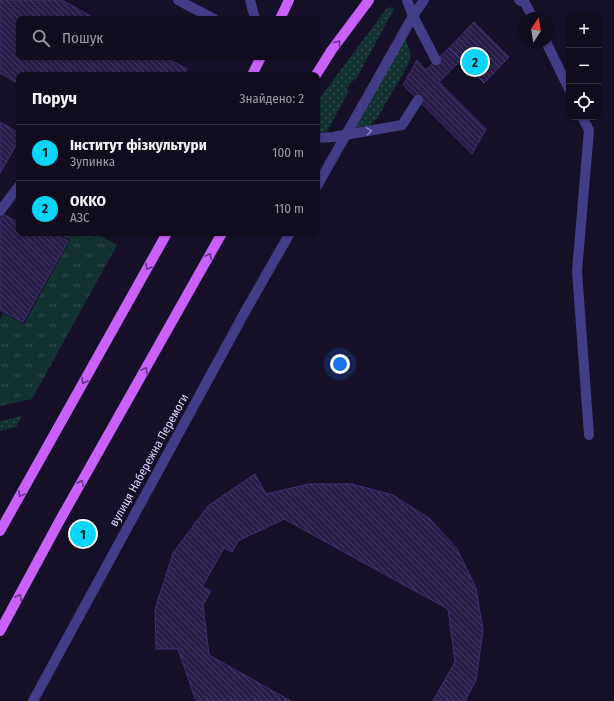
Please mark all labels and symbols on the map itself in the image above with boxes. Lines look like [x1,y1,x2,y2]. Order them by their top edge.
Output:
north arrow [518,12,554,48]
one-way arrow [333,40,340,47]
pin: 2 [462,47,488,77]
one-way arrow [366,127,372,135]
one-way arrow [204,253,211,260]
one-way arrow [145,263,152,270]
your location [330,354,350,374]
one-way arrow [140,366,147,374]
one-way arrow [82,376,89,384]
street label: вулиця Набережна Перемоги [107,391,191,529]
one-way arrow [76,480,84,487]
one-way arrow [18,490,25,497]
pin: 1 [70,519,96,549]
one-way arrow [14,594,21,601]

